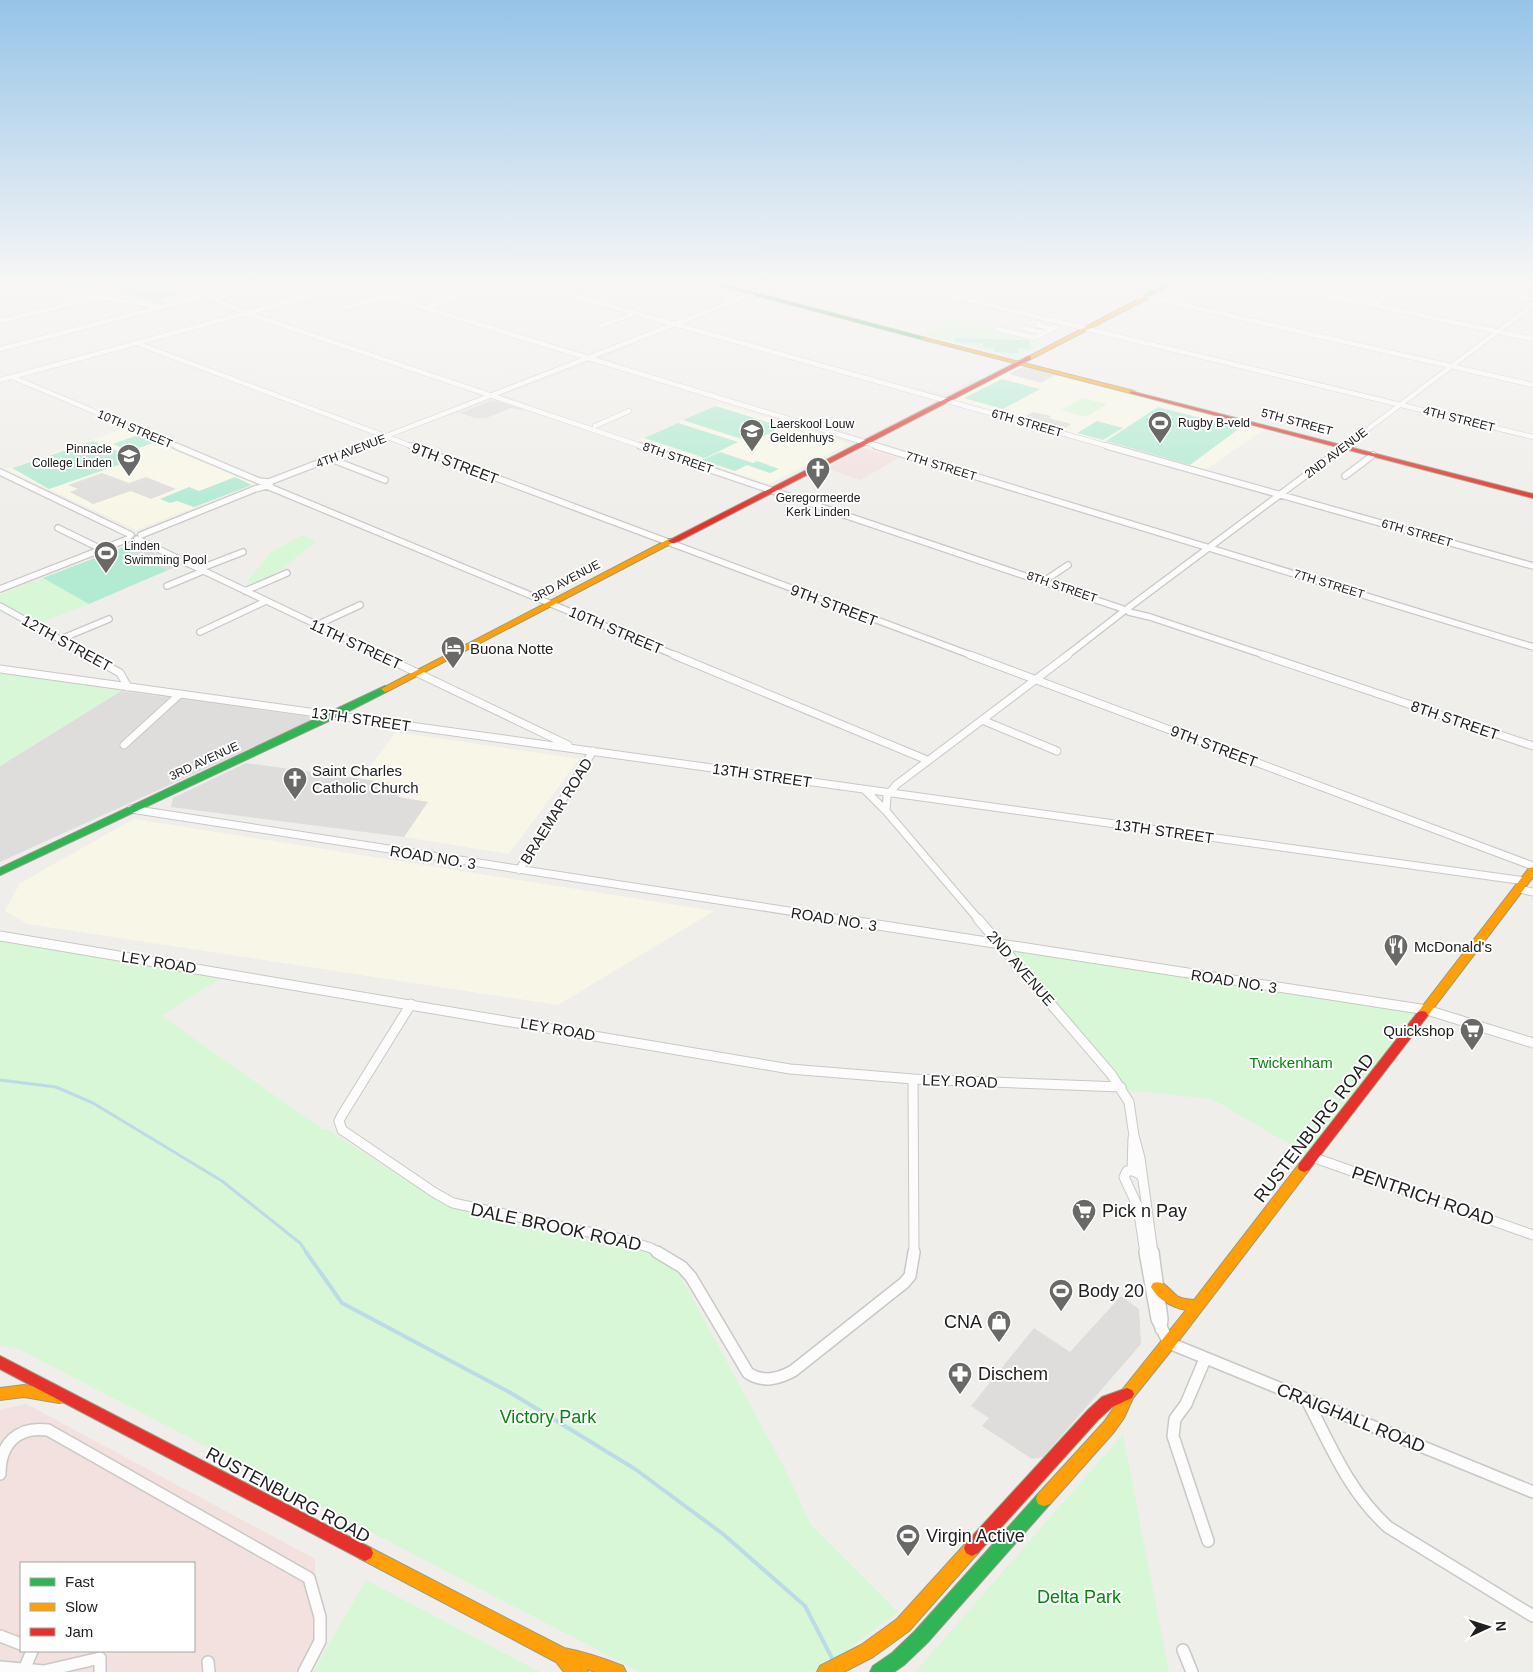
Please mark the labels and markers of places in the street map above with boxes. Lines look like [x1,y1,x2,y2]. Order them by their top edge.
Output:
sports icon: Rugby B-veld [1147,410,1173,444]
place label: Rugby B-veld [1178,416,1250,430]
place label: Laerskool Louw Geldenhuys [770,417,854,445]
school or university icon: Laerskool Louw Geldenhuys [739,418,765,452]
place label: Pinnacle College Linden [32,442,112,470]
school or university icon: Pinnacle College Linden [116,443,142,477]
church icon: Geregormeerde Kerk Linden [805,456,831,490]
place label: Geregormeerde Kerk Linden [776,491,861,519]
place label: Linden Swimming Pool [124,539,207,567]
sports icon: Linden Swimming Pool [93,540,119,574]
hotel icon: Buona Notte [440,635,466,669]
place label: Buona Notte [470,640,553,657]
place label: Saint Charles Catholic Church [312,762,419,796]
church icon: Saint Charles Catholic Church [282,766,308,800]
restaurant icon: McDonald's [1383,933,1409,967]
place label: McDonald's [1414,938,1492,955]
supermarket icon: Quickshop [1459,1017,1485,1051]
place label: Quickshop [1383,1022,1454,1039]
supermarket icon: Pick n Pay [1071,1198,1097,1232]
place label: Pick n Pay [1102,1201,1187,1221]
sports icon: Body 20 [1048,1278,1074,1312]
place label: Body 20 [1078,1281,1144,1301]
shop icon: CNA [986,1309,1012,1343]
place label: CNA [944,1312,982,1332]
pharmacy icon: Dischem [947,1361,973,1395]
place label: Dischem [978,1364,1048,1384]
sports icon: Virgin Active [895,1523,921,1557]
place label: Virgin Active [926,1526,1025,1546]

